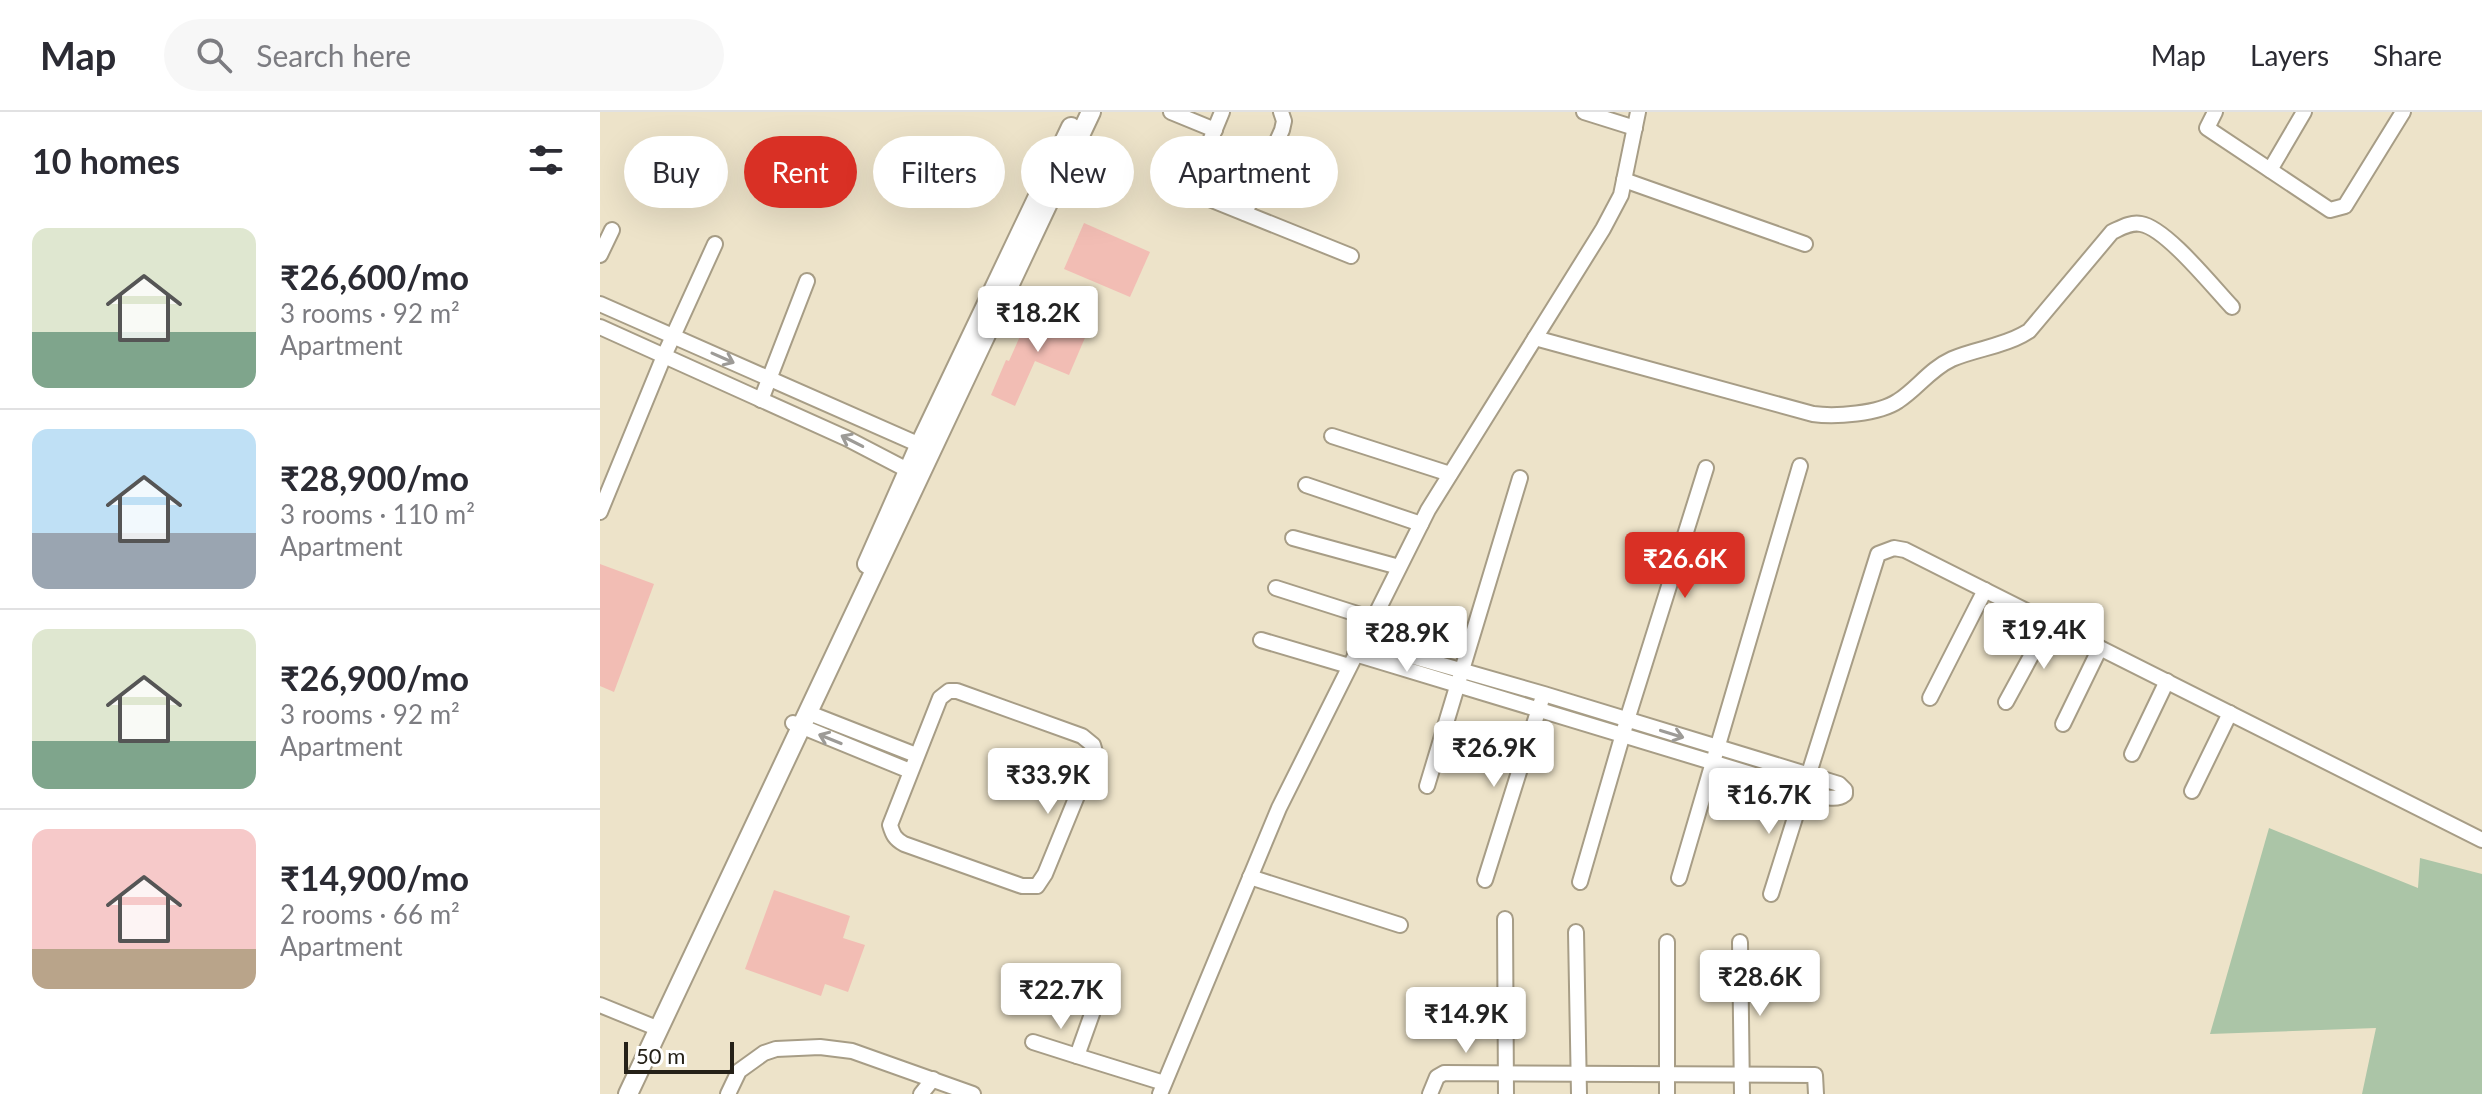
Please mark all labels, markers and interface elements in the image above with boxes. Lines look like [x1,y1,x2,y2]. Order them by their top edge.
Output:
search box [164,19,724,91]
text: Map [40,32,116,78]
icon: search [192,33,236,77]
text: Search here [256,37,411,73]
text: Map [2151,38,2206,72]
text: Layers [2250,38,2329,72]
text: Share [2373,38,2442,72]
chip: Buy [624,136,728,208]
chip: Rent [744,136,857,208]
chip: Filters [873,136,1005,208]
chip: New [1021,136,1134,208]
chip: Apartment [1150,136,1338,208]
icon: filters [524,138,568,182]
text: 10 homes [32,140,180,181]
text: ₹26,600/mo [280,256,469,297]
icon: home [96,260,192,356]
pin: ₹18.2K [973,286,1103,354]
text: ₹18.2K [996,296,1080,328]
text: 3 rooms · 92 m² [280,297,460,329]
text: Apartment [280,329,403,361]
one-way arrow [710,352,735,367]
one-way arrow [840,433,864,449]
text: ₹28,900/mo [280,457,469,498]
icon: home [96,461,192,557]
text: 3 rooms · 110 m² [280,498,475,530]
text: Apartment [280,530,403,562]
pin: ₹26.6K [1620,532,1750,600]
text: ₹26.6K [1643,542,1727,574]
pin: ₹19.4K [1979,603,2109,671]
pin: ₹28.9K [1342,606,1472,674]
text: ₹19.4K [2002,613,2086,645]
text: ₹28.9K [1365,616,1449,648]
text: ₹26,900/mo [280,657,469,698]
icon: home [96,661,192,757]
text: 3 rooms · 92 m² [280,698,460,730]
pin: ₹26.9K [1429,721,1559,789]
one-way arrow [1658,727,1684,742]
text: Apartment [280,730,403,762]
one-way arrow [818,731,843,745]
text: ₹26.9K [1452,731,1536,763]
pin: ₹33.9K [983,748,1113,816]
text: ₹33.9K [1006,758,1090,790]
pin: ₹16.7K [1704,768,1834,836]
text: ₹16.7K [1727,778,1811,810]
text: ₹14,900/mo [280,857,469,898]
icon: home [96,861,192,957]
text: 2 rooms · 66 m² [280,898,460,930]
text: Apartment [280,930,403,962]
pin: ₹28.6K [1695,950,1825,1018]
text: ₹28.6K [1718,960,1802,992]
pin: ₹22.7K [996,963,1126,1031]
text: ₹22.7K [1019,973,1103,1005]
pin: ₹14.9K [1401,987,1531,1055]
text: ₹14.9K [1424,997,1508,1029]
scale bar [624,1038,734,1074]
text: 50 m [636,1042,685,1069]

